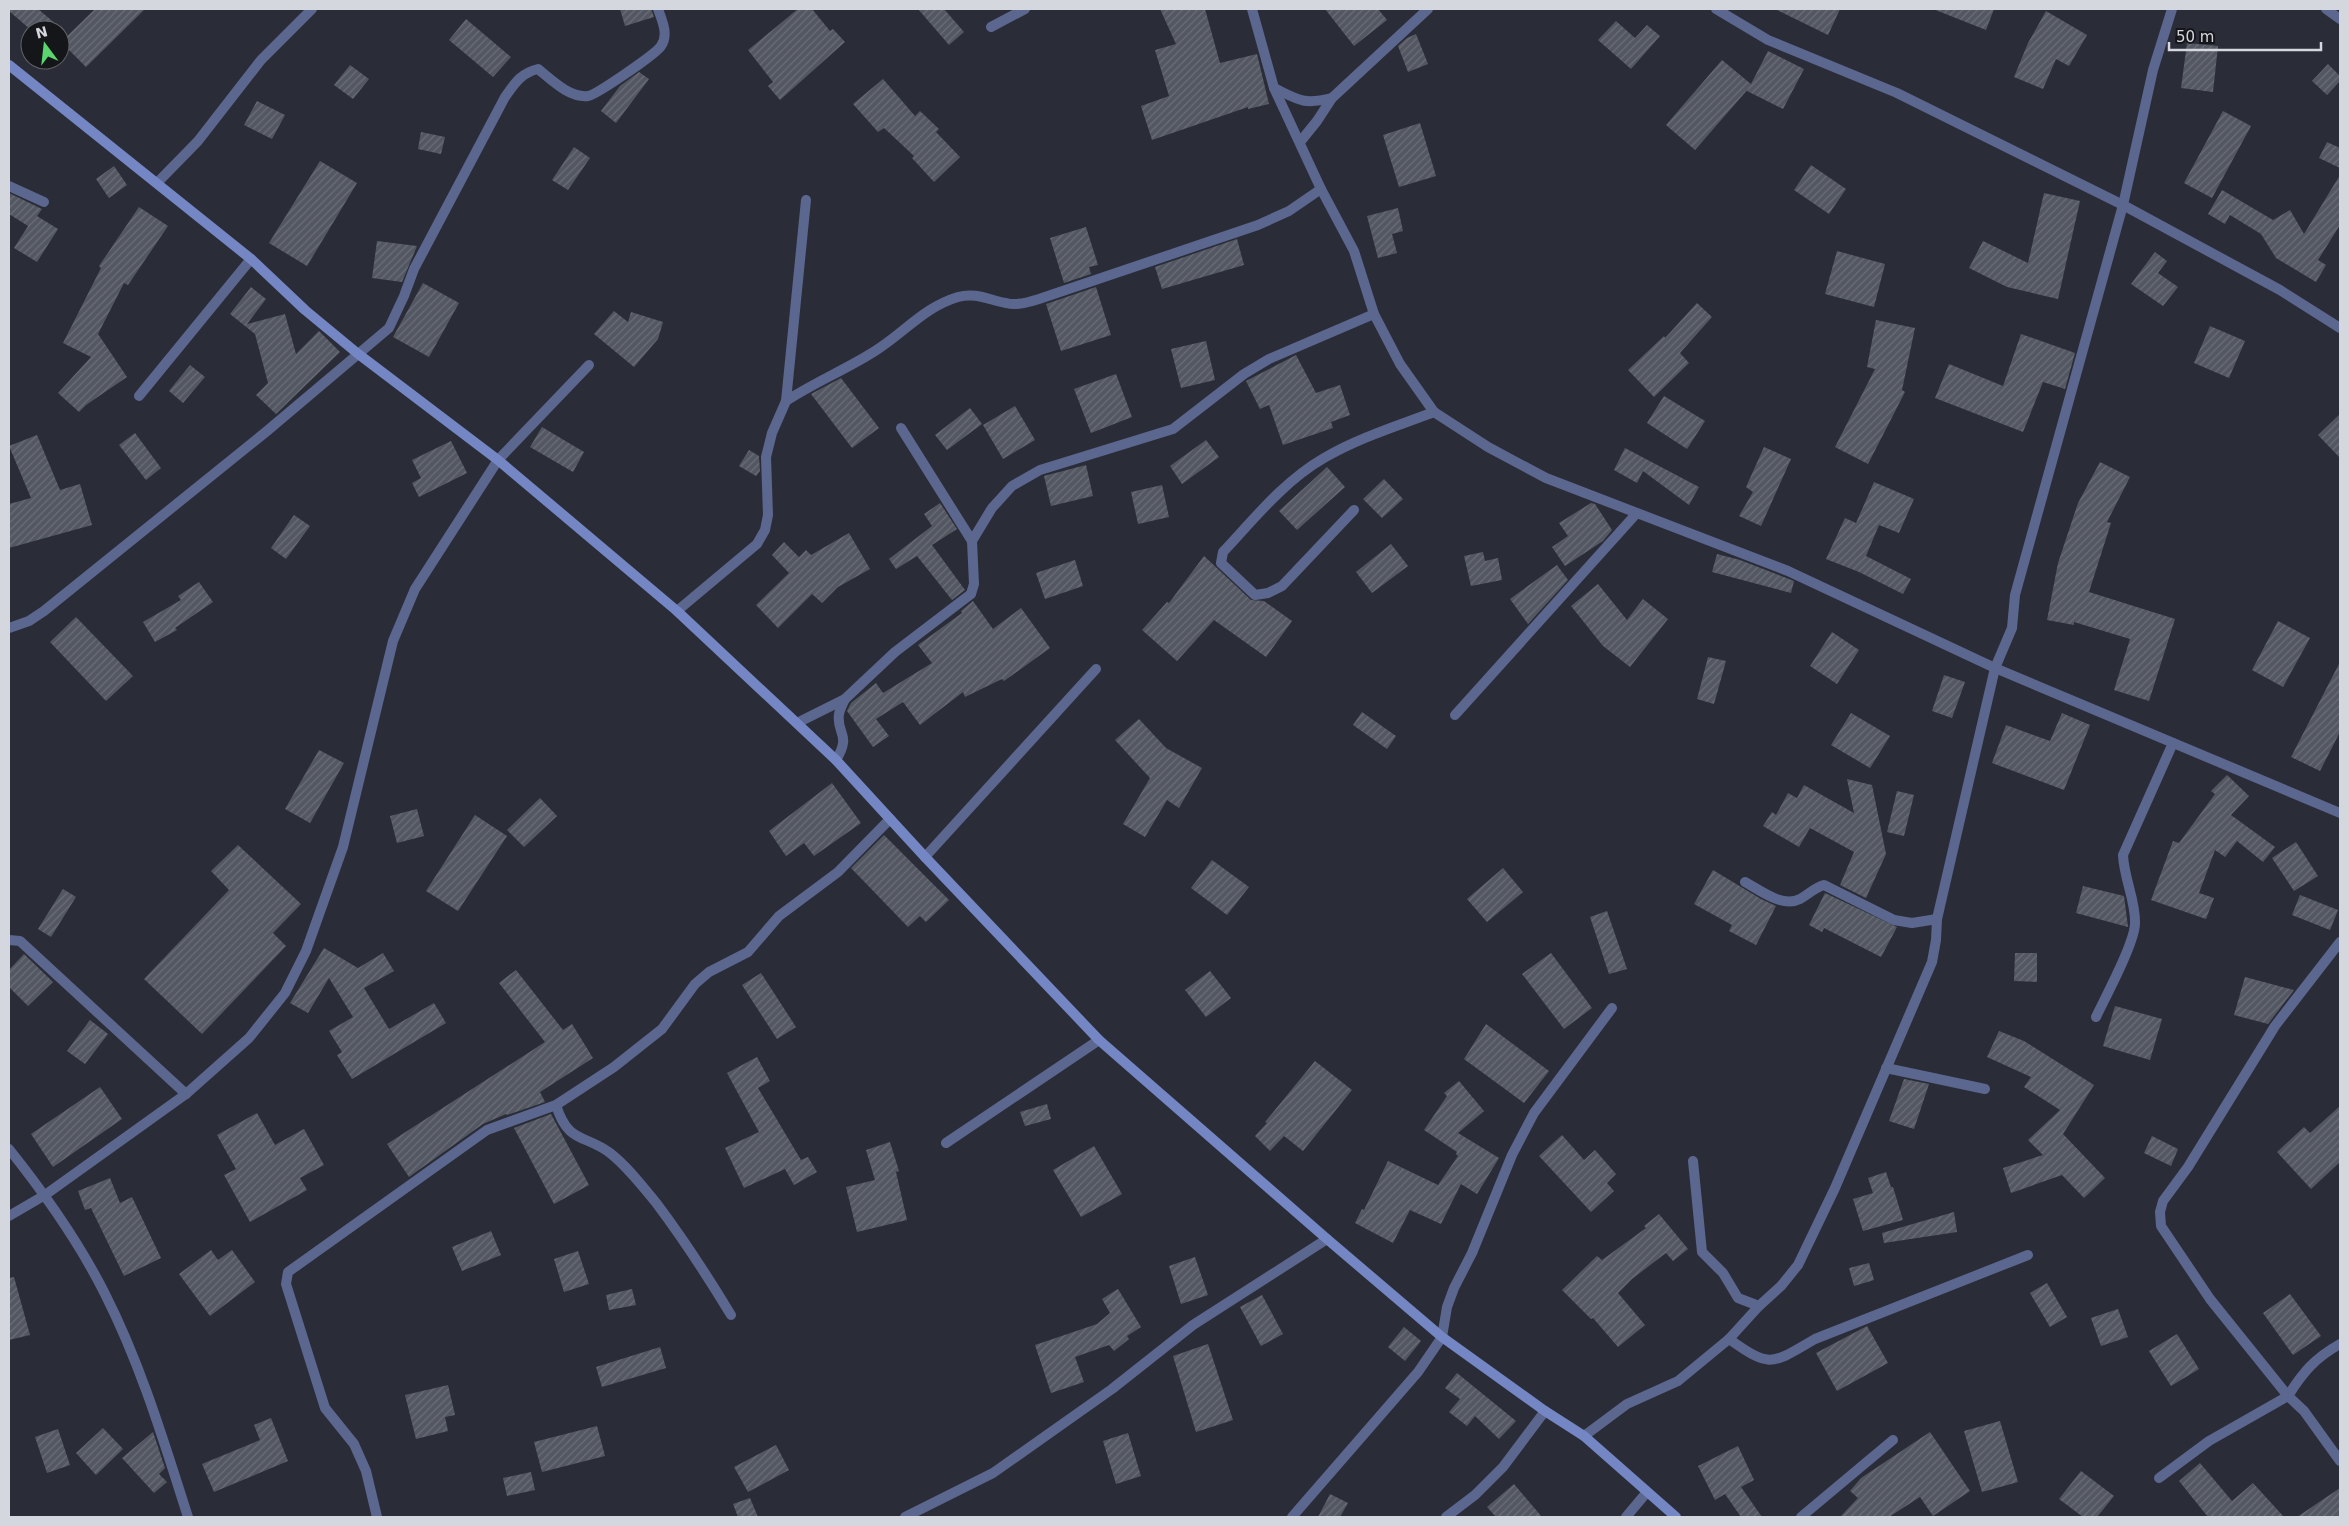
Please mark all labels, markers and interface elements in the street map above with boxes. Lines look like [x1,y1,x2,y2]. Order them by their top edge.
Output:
north arrow [20,20,70,70]
scale bar [2169,20,2322,52]
text: N [34,23,49,42]
text: 50 m [2176,28,2214,46]

